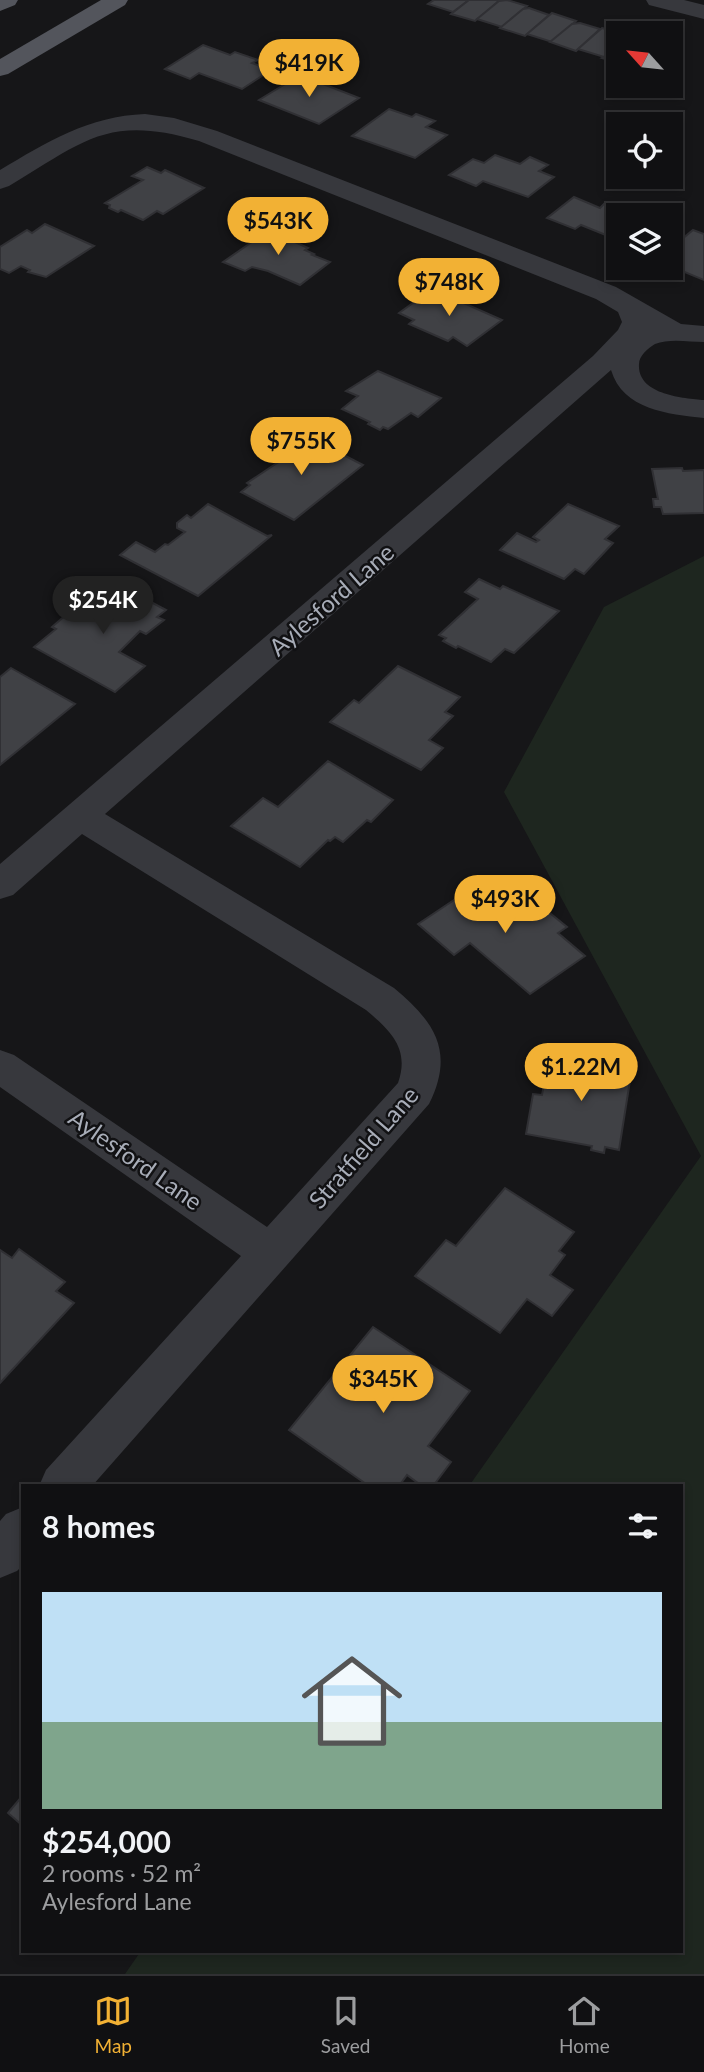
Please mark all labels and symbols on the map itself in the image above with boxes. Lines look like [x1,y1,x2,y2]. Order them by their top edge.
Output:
north arrow [606,21,682,98]
pin: $419K [260,40,358,99]
pin: $543K [229,198,327,257]
pin: $748K [400,258,498,318]
pin: $755K [252,418,350,477]
street label: Aylesford Lane [263,537,399,661]
pin: $254K [54,576,152,636]
pin: $493K [456,876,554,935]
pin: $1.22M [524,1044,638,1103]
street label: Stratfield Lane [302,1080,424,1214]
street label: Aylesford Lane [64,1102,208,1216]
pin: $345K [334,1356,432,1415]

